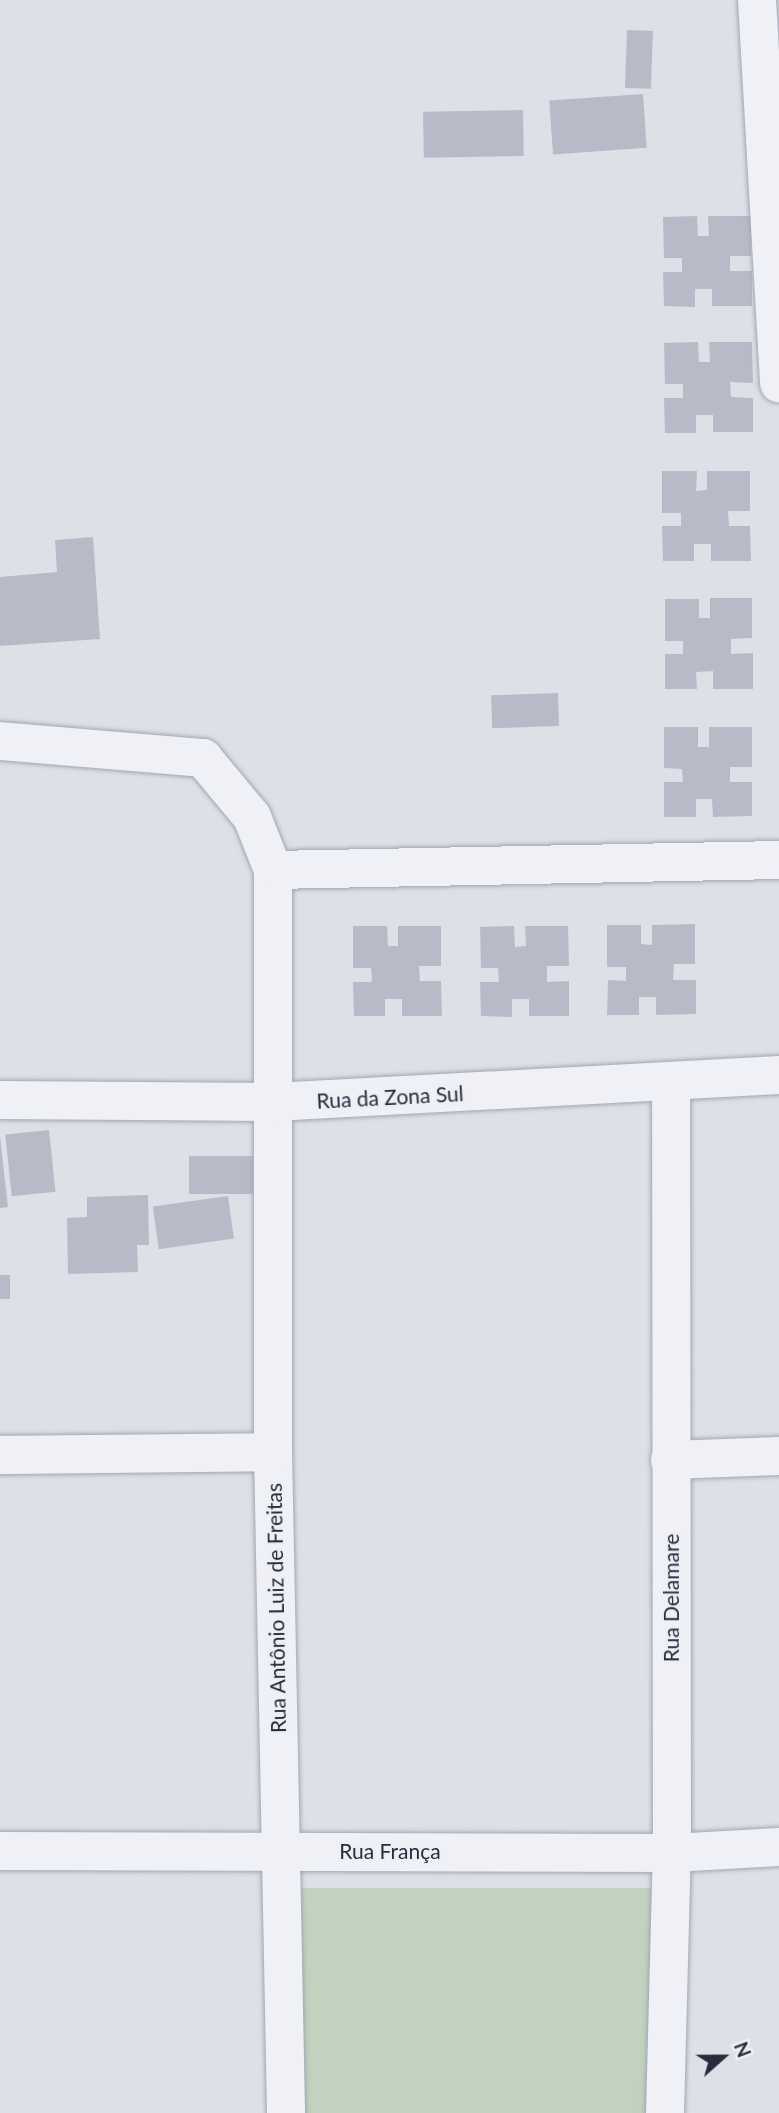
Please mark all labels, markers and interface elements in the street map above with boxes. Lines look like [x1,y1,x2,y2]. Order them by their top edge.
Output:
street label: Rua da Zona Sul [316,1081,464,1113]
street label: Rua Antônio Luiz de Freitas [261,1482,291,1734]
street label: Rua Delamare [658,1534,684,1662]
street label: Rua França [339,1838,441,1864]
north arrow [688,2022,758,2092]
text: N [730,2038,756,2060]

